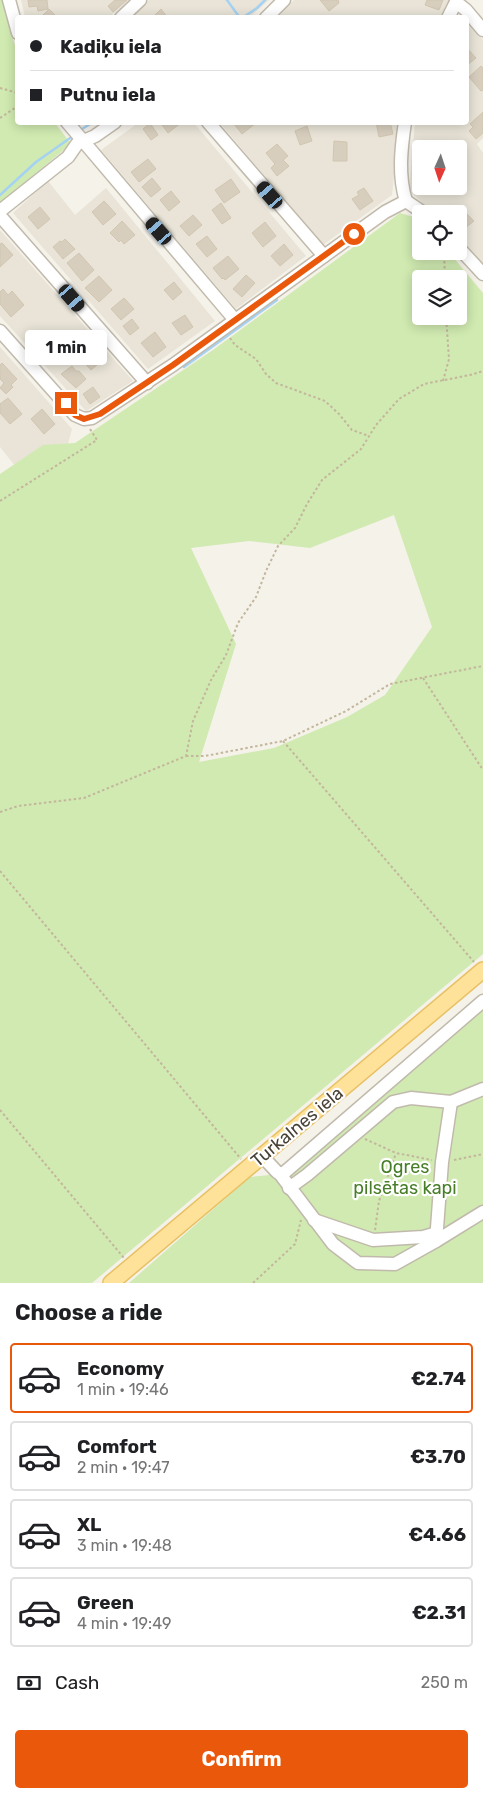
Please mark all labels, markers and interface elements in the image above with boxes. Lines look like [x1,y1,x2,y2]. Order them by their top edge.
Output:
text: Kadiķu iela [60,35,162,58]
text: Putnu iela [60,83,156,106]
north arrow [412,140,468,195]
map controls [412,140,467,325]
car [254,179,285,211]
button: locate [412,205,467,260]
car [143,215,174,247]
route start [343,223,365,245]
button: layers [412,270,467,325]
car [56,282,87,314]
callout: 1 min [25,330,107,366]
text: 1 min [46,338,86,357]
route end [55,392,77,414]
street label: Turkalnes iela [246,1082,348,1172]
park label: Ogres pilsētas kapi [353,1156,457,1199]
text: Choose a ride [15,1299,162,1326]
icon: car [17,1356,62,1401]
text: Economy [77,1357,164,1380]
text: €2.74 [411,1367,466,1390]
text: 1 min · 19:46 [77,1380,169,1399]
icon: car [17,1434,62,1479]
text: Comfort [77,1435,157,1458]
text: €3.70 [410,1445,466,1468]
text: 2 min · 19:47 [77,1458,170,1477]
icon: car [17,1512,62,1557]
text: XL [77,1513,101,1536]
text: €4.66 [408,1523,466,1546]
text: 3 min · 19:48 [77,1536,172,1555]
icon: car [17,1590,62,1635]
text: Green [77,1591,134,1614]
text: €2.31 [412,1601,466,1624]
text: 4 min · 19:49 [77,1614,172,1633]
icon: cash [15,1669,43,1697]
text: Cash [55,1671,99,1694]
text: 250 m [421,1673,468,1692]
button: Confirm [15,1730,468,1788]

